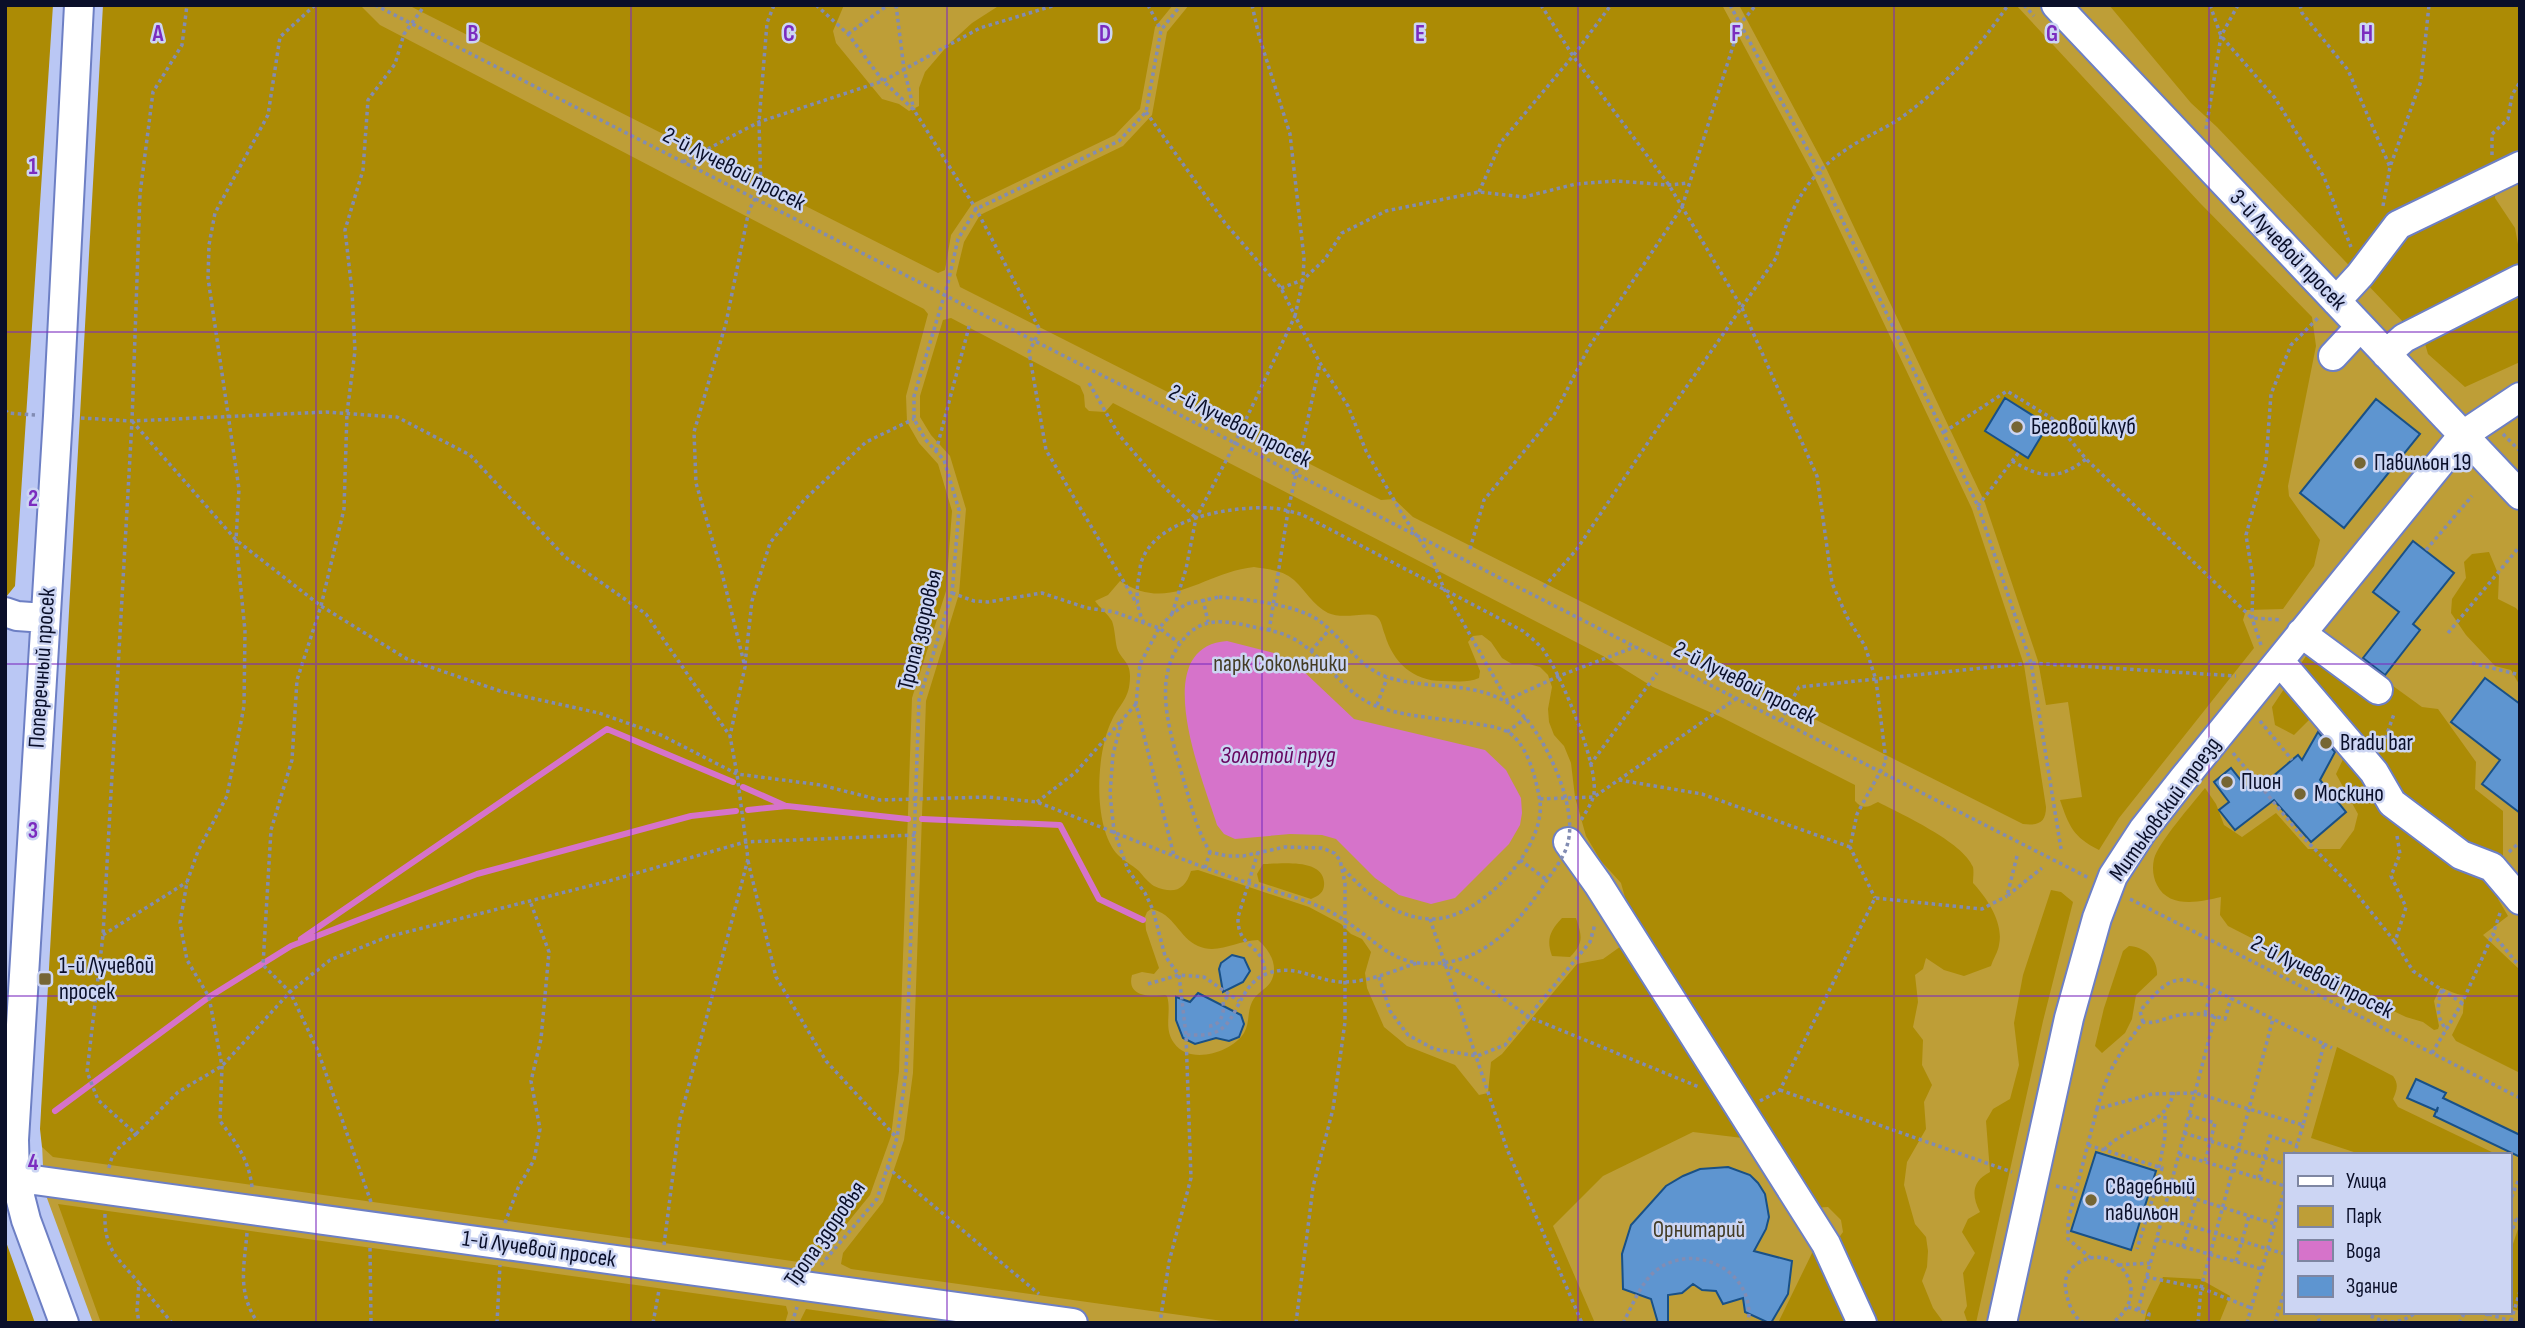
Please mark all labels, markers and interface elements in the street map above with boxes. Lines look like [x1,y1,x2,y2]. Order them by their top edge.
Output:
text: A [152,20,165,48]
text: B [468,20,479,48]
text: C [783,20,795,48]
text: D [1099,20,1111,48]
text: E [1415,20,1425,48]
text: F [1731,20,1741,48]
text: G [2046,20,2058,48]
text: H [2361,20,2373,48]
street label: 2-й Лучевой просек [658,121,810,217]
text: 1 [28,153,38,181]
street label: 3-й Лучевой просек [2224,184,2353,316]
street label: 2-й Лучевой просек [1164,378,1316,474]
place label: Беговой клуб [2031,413,2136,441]
marker: Беговой клуб [2009,419,2025,435]
place label: Павильон 19 [2374,449,2471,477]
marker: Павильон 19 [2352,455,2368,471]
text: 2 [28,485,38,513]
street label: Тропа здоровья [892,567,948,693]
street label: Поперечный просек [22,587,62,749]
street label: 2-й Лучевой просек [1669,635,1821,731]
park label: парк Сокольники [1213,650,1347,678]
place label: Bradu bar [2340,729,2414,757]
street label: Митьковский проезд [2103,731,2227,887]
marker: Bradu bar [2318,735,2334,751]
water label: Золотой пруд [1221,741,1336,770]
place label: Пион [2241,768,2281,796]
marker: Пион [2219,774,2235,790]
place label: Москино [2314,780,2384,808]
marker: Москино [2292,786,2308,802]
text: 3 [28,817,38,845]
street label: 2-й Лучевой просек [2246,929,2398,1025]
place label: 1-й Лучевой просек [59,952,154,1006]
marker: 1-й Лучевой просек [37,971,53,987]
text: 4 [28,1149,39,1177]
legend [2284,1153,2511,1314]
text: Улица [2346,1169,2387,1194]
place label: Свадебный павильон [2105,1173,2195,1227]
street label: Тропа здоровья [778,1176,872,1292]
marker: Свадебный павильон [2083,1192,2099,1208]
text: Парк [2346,1204,2381,1229]
park label: Орнитарий [1653,1216,1745,1244]
street label: 1-й Лучевой просек [460,1224,618,1274]
text: Вода [2346,1239,2381,1264]
text: Здание [2346,1274,2398,1299]

